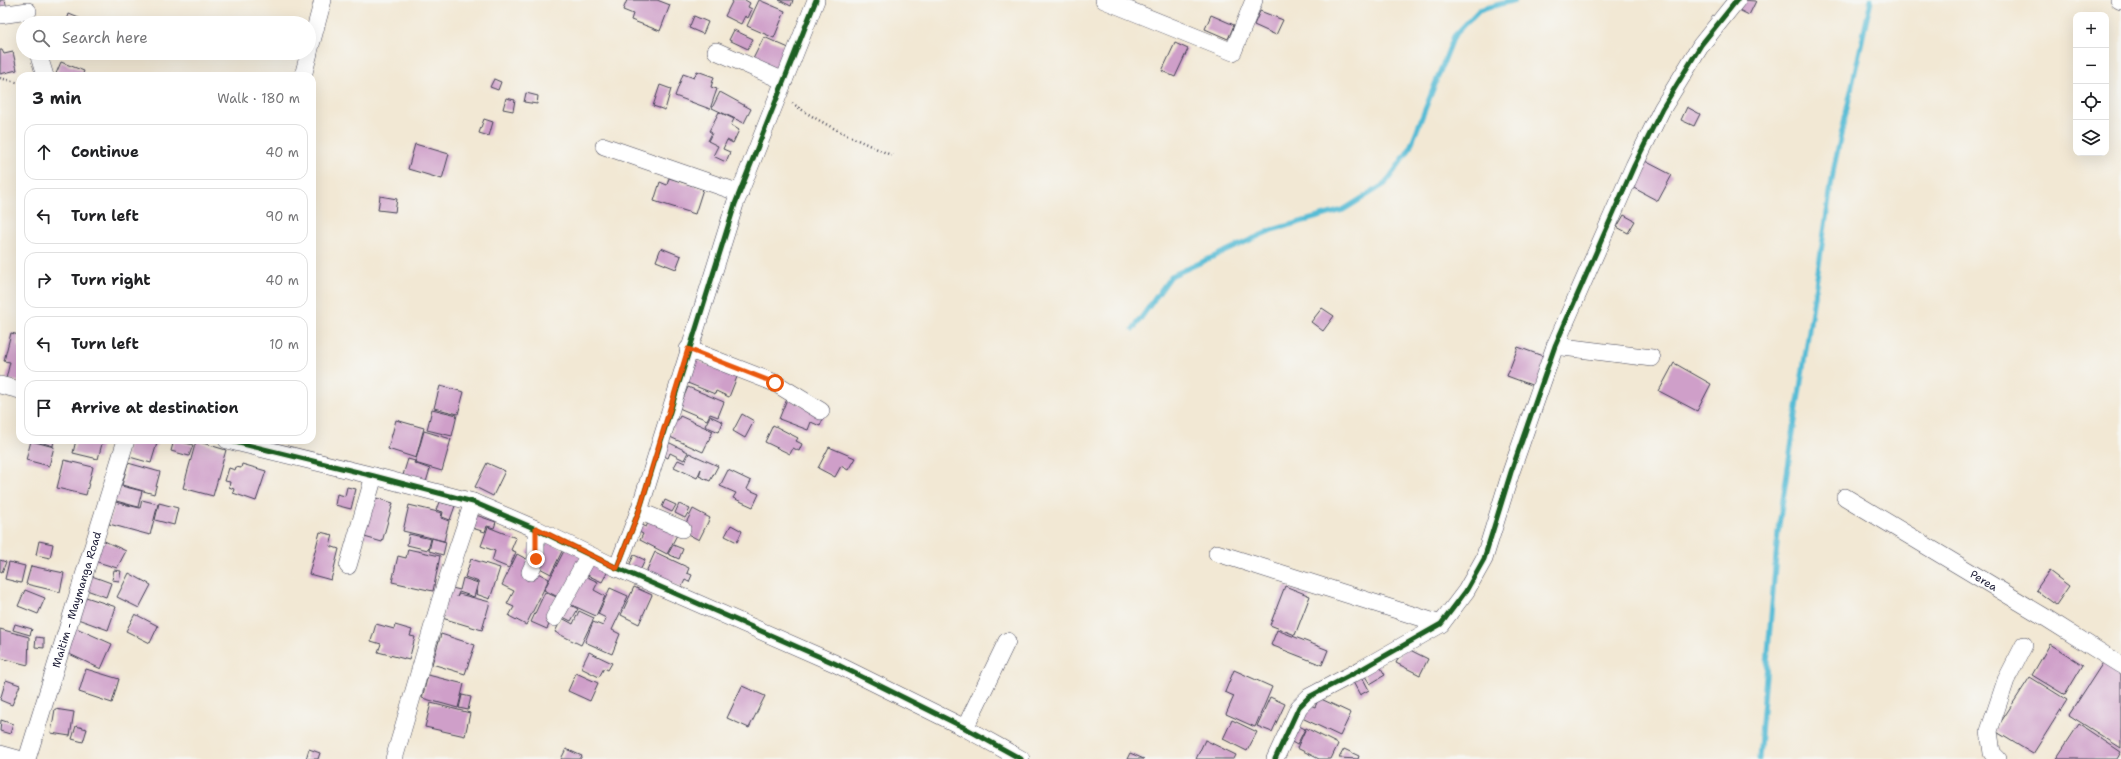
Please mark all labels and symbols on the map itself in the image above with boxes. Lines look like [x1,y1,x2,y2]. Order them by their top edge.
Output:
route start [766,374,784,392]
street label: Maitim - Maymanga Road [49,530,105,670]
route end [527,550,545,568]
street label: Perea [1967,567,2000,595]

